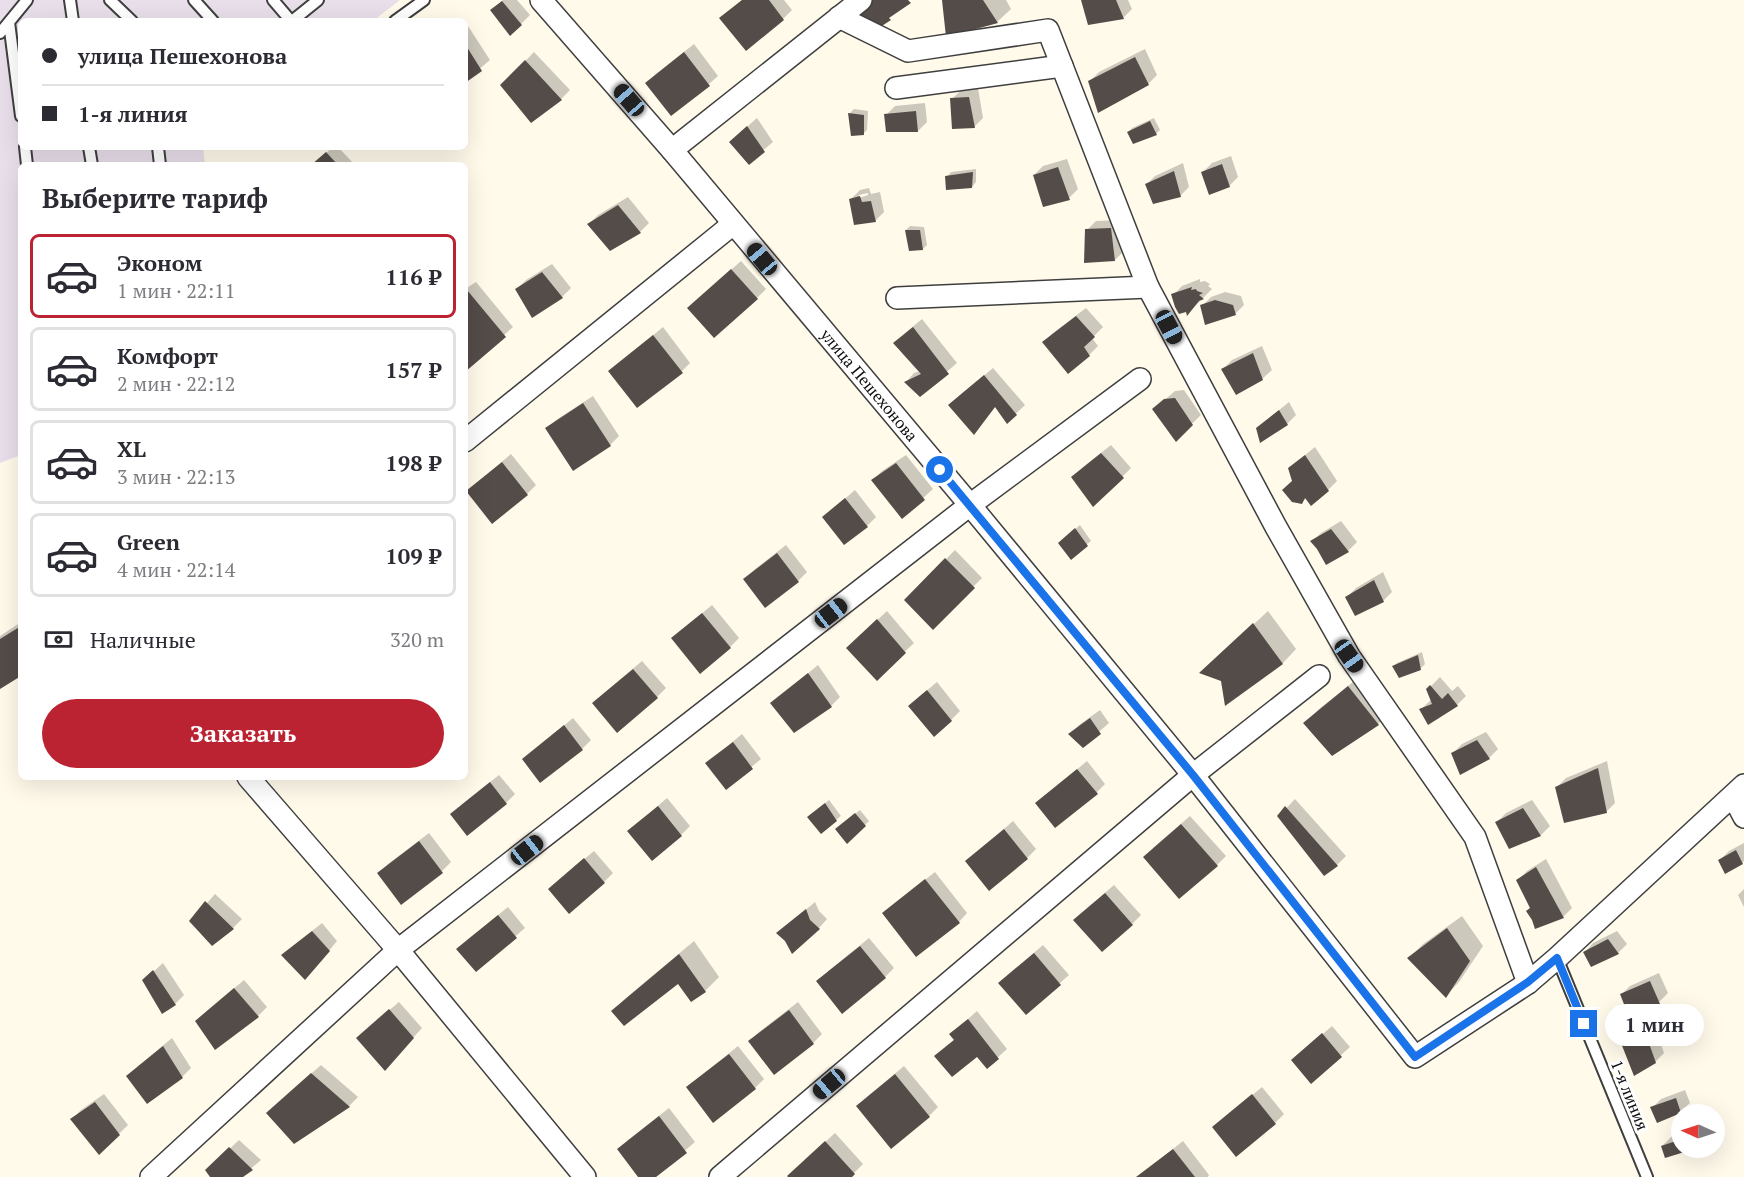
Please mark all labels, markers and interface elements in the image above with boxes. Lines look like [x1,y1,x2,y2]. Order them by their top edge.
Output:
text: улица Пешехонова [78,41,287,70]
car [610,81,648,119]
text: 1-я линия [78,99,188,128]
text: Выберите тариф [42,180,268,216]
car [744,239,780,279]
text: Эконом [117,248,202,277]
icon: car [45,249,99,303]
text: 116 ₽ [385,262,441,291]
text: 1 мин · 22:11 [117,277,235,304]
car [1153,307,1185,347]
street label: улица Пешехонова [815,323,923,446]
text: Комфорт [117,341,218,370]
icon: car [45,342,99,396]
text: 157 ₽ [385,355,441,384]
text: 2 мин · 22:12 [117,370,235,397]
text: XL [117,434,146,463]
icon: car [45,435,99,489]
text: 198 ₽ [385,448,441,477]
route start [926,456,953,483]
text: 3 мин · 22:13 [117,463,235,490]
text: Green [117,527,180,556]
icon: car [45,528,99,582]
text: 109 ₽ [385,541,441,570]
text: 4 мин · 22:14 [117,556,235,583]
car [811,595,851,631]
icon: cash [42,623,75,656]
text: Наличные [90,625,196,654]
text: 320 m [390,626,444,653]
car [1331,636,1367,676]
button: Заказать [42,699,444,768]
car [507,832,547,868]
callout: 1 мин [1605,1003,1704,1045]
route end [1570,1010,1597,1037]
text: 1 мин [1625,1011,1684,1038]
street label: 1-я линия [1606,1057,1654,1133]
car [809,1066,849,1102]
north arrow [1671,1104,1725,1158]
map controls [1671,1104,1725,1158]

